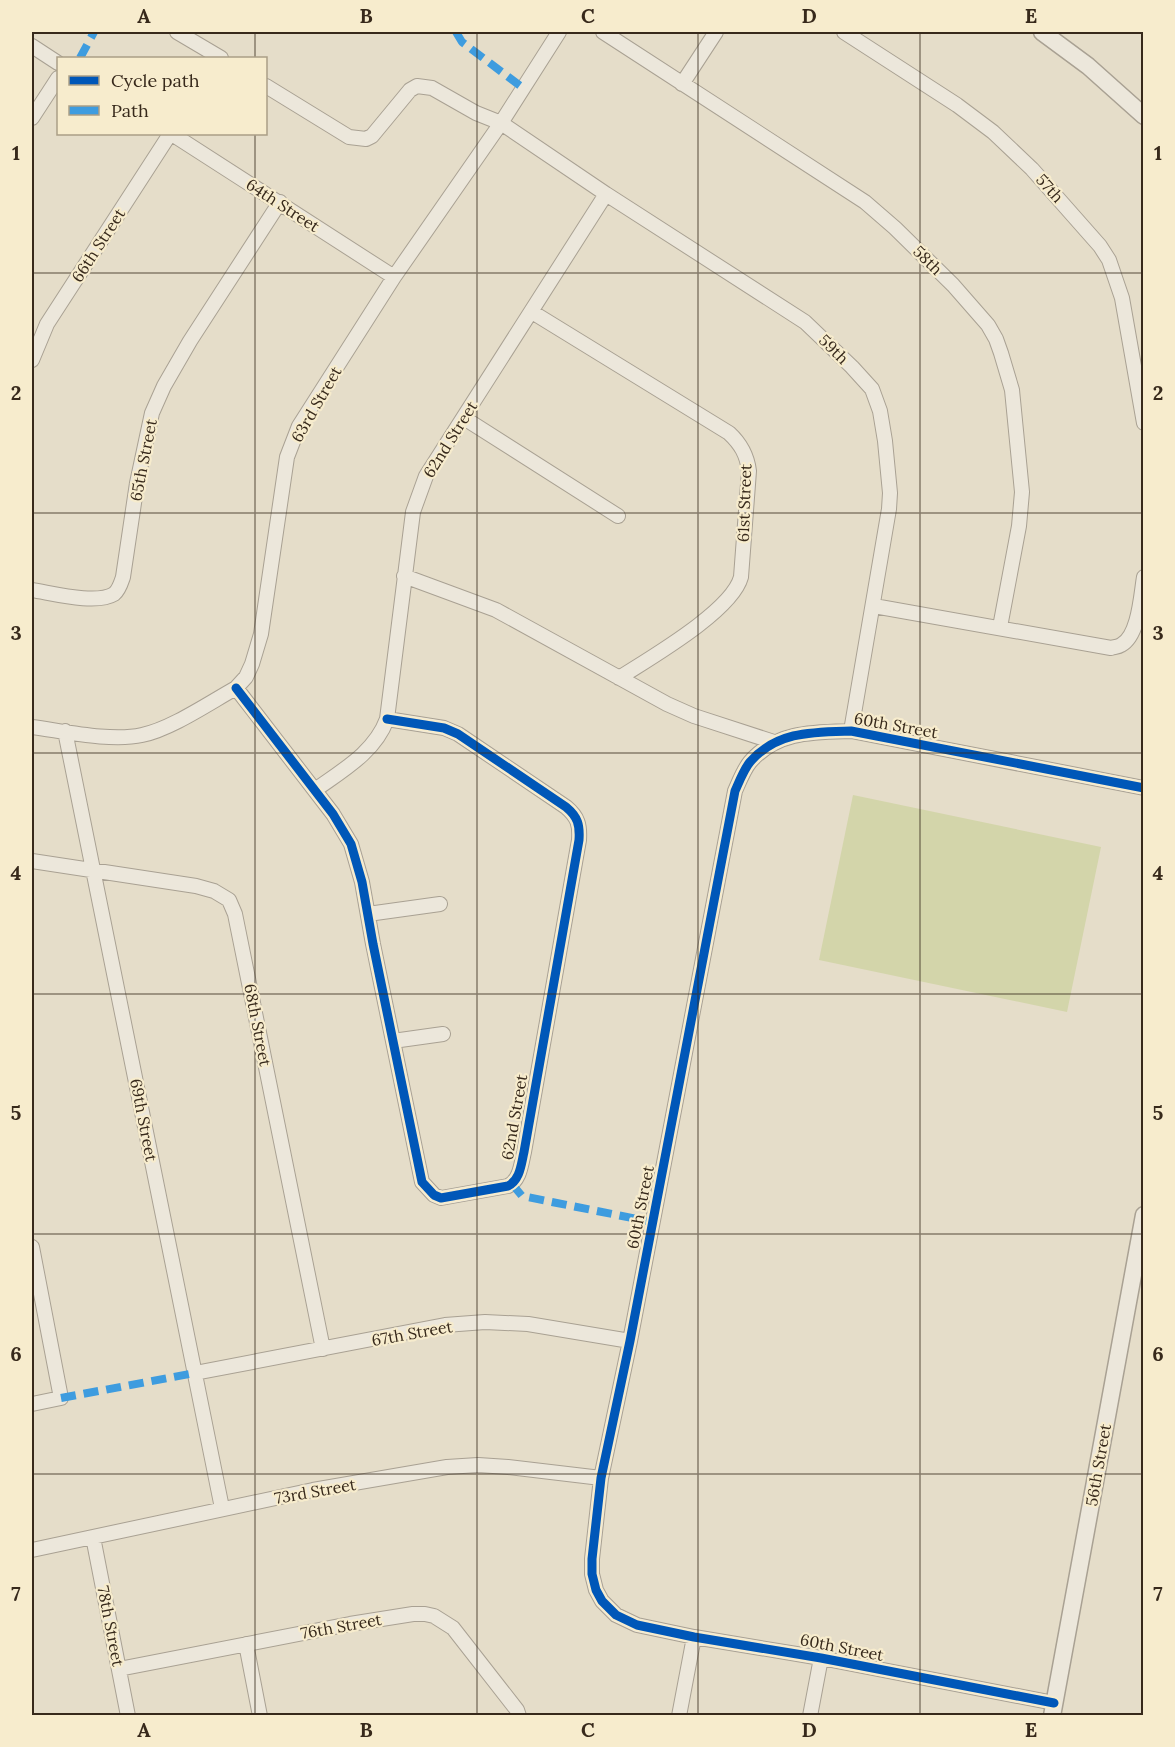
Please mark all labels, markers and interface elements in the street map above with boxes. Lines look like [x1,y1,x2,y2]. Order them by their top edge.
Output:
text: A [137,3,151,28]
text: B [359,3,373,28]
text: C [581,3,595,28]
text: D [801,3,817,28]
text: E [1025,3,1037,28]
legend [57,57,267,135]
text: Cycle path [111,69,200,92]
text: Path [111,99,149,122]
text: 1 [12,140,20,165]
text: 1 [1154,140,1162,165]
street label: 57th [1032,169,1068,207]
street label: 64th Street [243,174,324,237]
street label: 66th Street [67,204,130,286]
street label: 58th [909,241,947,279]
street label: 59th [815,330,853,368]
street label: 63rd Street [286,362,346,445]
text: 2 [11,380,21,405]
text: 2 [1153,380,1163,405]
street label: 62nd Street [419,396,482,481]
street label: 65th Street [125,416,161,503]
street label: 61st Street [733,463,755,542]
text: 3 [10,620,22,645]
text: 3 [1152,620,1164,645]
street label: 60th Street [853,708,940,742]
text: 4 [11,860,22,885]
text: 4 [1153,860,1164,885]
street label: 68th Street [240,982,276,1069]
street label: 62nd Street [497,1072,532,1161]
street label: 69th Street [126,1077,162,1164]
text: 5 [11,1100,22,1125]
text: 5 [1153,1100,1164,1125]
street label: 60th Street [622,1163,658,1250]
street label: 67th Street [370,1316,455,1350]
text: 6 [10,1341,22,1366]
text: 6 [1152,1341,1164,1366]
street label: 56th Street [1081,1421,1115,1508]
street label: 73rd Street [273,1474,358,1508]
text: 7 [11,1581,21,1606]
text: 7 [1153,1581,1163,1606]
street label: 78th Street [93,1584,129,1669]
street label: 76th Street [299,1609,384,1643]
street label: 60th Street [799,1629,886,1665]
text: A [137,1717,151,1742]
text: B [359,1717,373,1742]
text: C [581,1717,595,1742]
text: D [801,1717,817,1742]
text: E [1025,1717,1037,1742]

